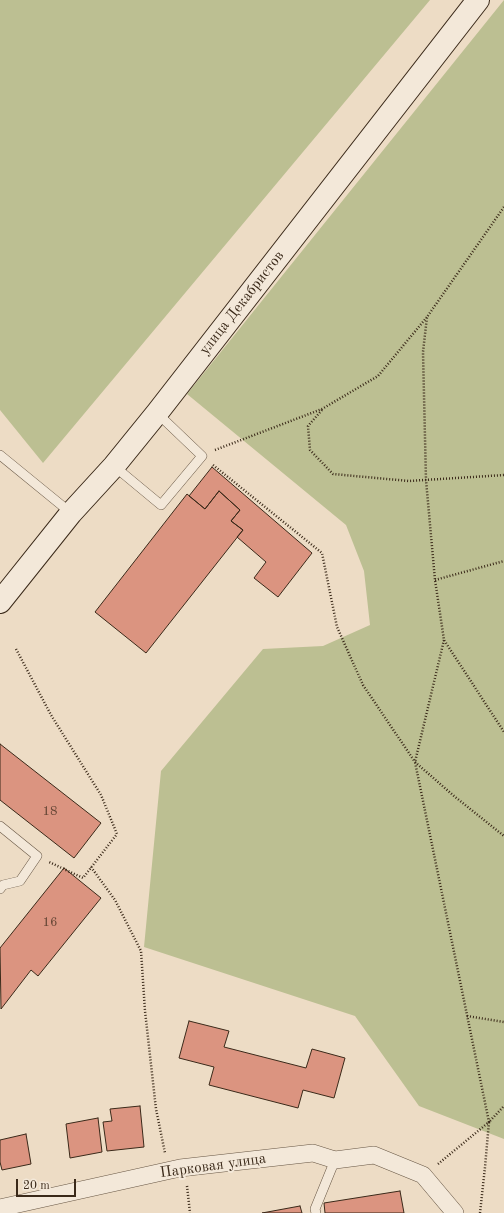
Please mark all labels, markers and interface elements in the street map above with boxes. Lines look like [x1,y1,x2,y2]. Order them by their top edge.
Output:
street label: улица Декабристов [196,247,288,359]
house number: 18 [42,804,58,820]
house number: 16 [42,915,58,931]
street label: Парковая улица [159,1150,267,1182]
scale bar [18,1171,78,1197]
text: 20 m [23,1180,50,1192]

